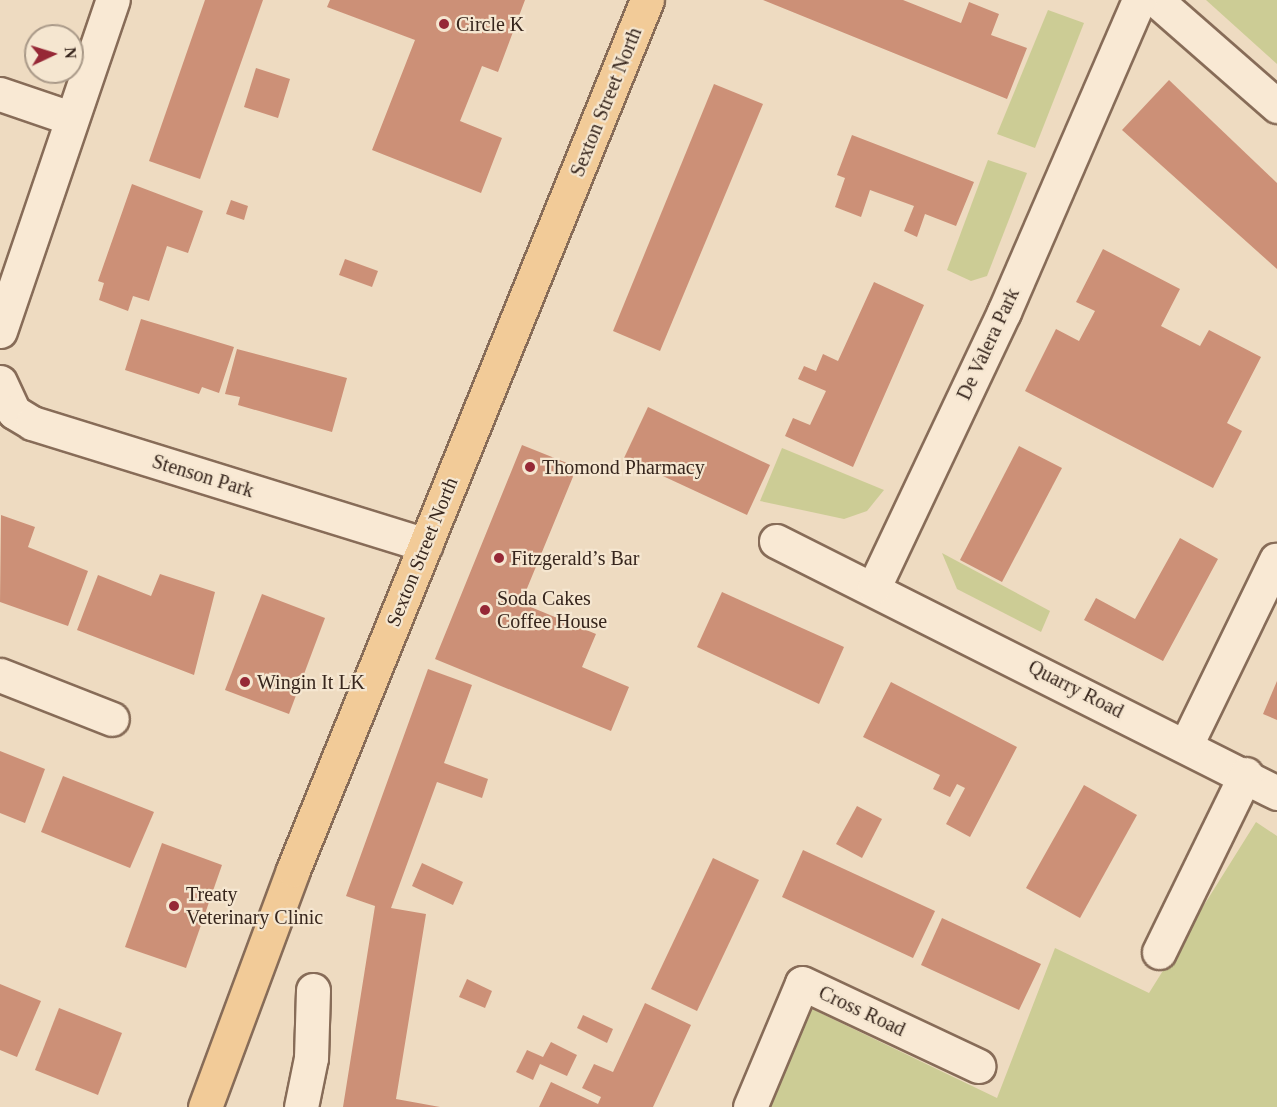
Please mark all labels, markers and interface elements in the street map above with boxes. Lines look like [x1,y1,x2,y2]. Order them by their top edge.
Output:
place label: Circle K [456,12,524,36]
marker: Circle K [437,17,451,31]
north arrow [24,24,84,84]
street label: Sexton Street North [565,24,647,180]
text: N [62,46,79,59]
street label: De Valera Park [952,284,1024,404]
street label: Stenson Park [149,449,257,503]
place label: Thomond Pharmacy [542,455,705,479]
marker: Thomond Pharmacy [523,460,537,474]
street label: Sexton Street North [381,474,463,630]
place label: Fitzgerald’s Bar [511,546,639,570]
marker: Fitzgerald’s Bar [492,551,506,565]
place label: Soda Cakes Coffee House [497,586,607,633]
marker: Soda Cakes Coffee House [478,603,492,617]
street label: Quarry Road [1024,655,1128,723]
place label: Wingin It LK [257,670,365,694]
marker: Wingin It LK [238,675,252,689]
place label: Treaty Veterinary Clinic [186,882,323,929]
marker: Treaty Veterinary Clinic [167,899,181,913]
street label: Cross Road [815,981,909,1041]

